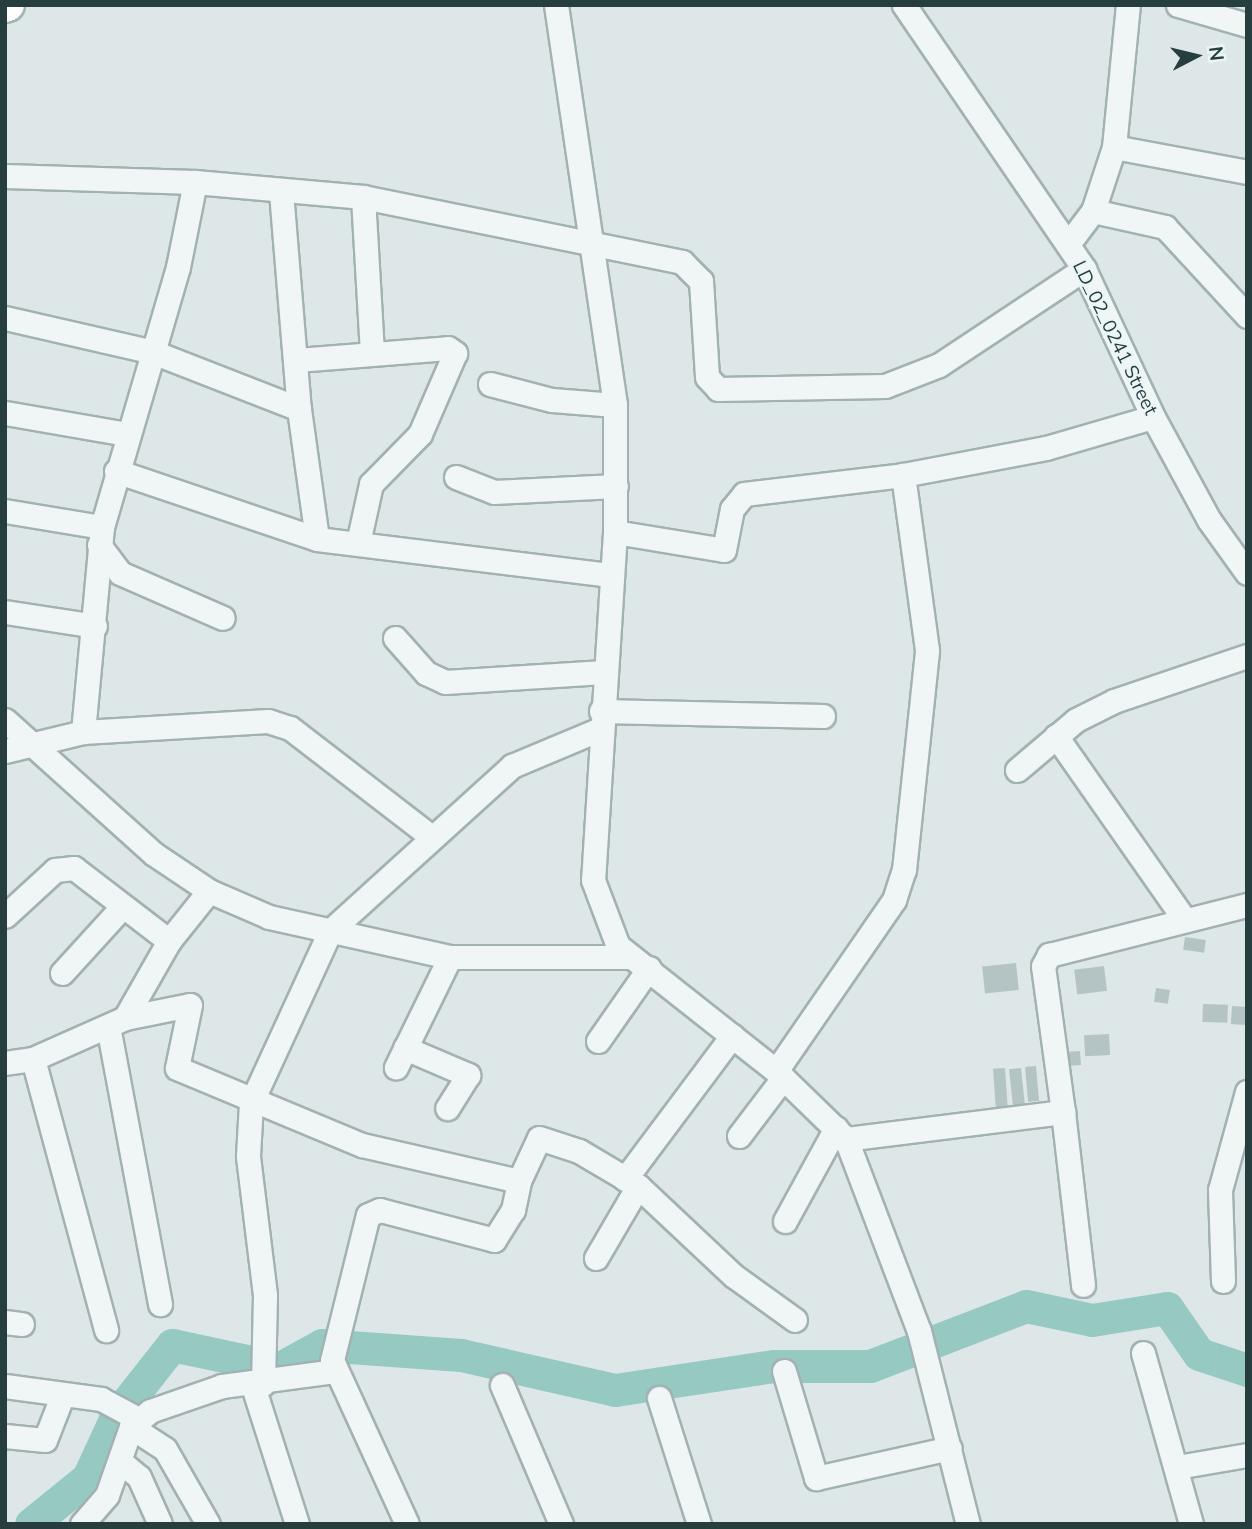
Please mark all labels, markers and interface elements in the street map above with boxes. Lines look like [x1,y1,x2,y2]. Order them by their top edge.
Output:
north arrow [1161,21,1231,91]
text: N [1204,45,1230,62]
street label: LD_02_0241 Street [1068,257,1162,419]

